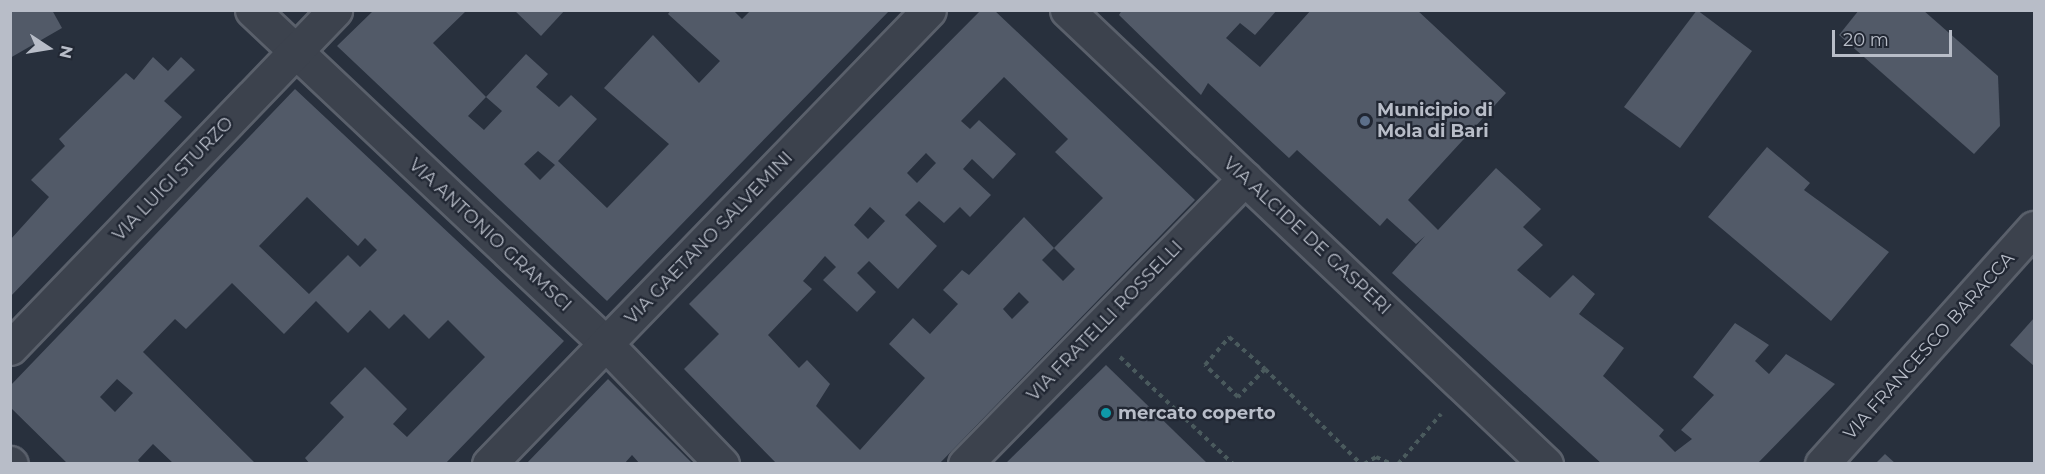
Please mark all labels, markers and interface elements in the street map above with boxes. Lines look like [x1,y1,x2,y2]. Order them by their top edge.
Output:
north arrow [18,18,78,78]
scale bar [1835,18,1955,56]
text: 20 m [1843,29,1889,51]
text: N [55,44,77,60]
place label: Municipio di Mola di Bari [1377,100,1493,142]
street label: VIA LUIGI STURZO [108,112,238,246]
marker: Municipio di Mola di Bari [1358,114,1372,128]
street label: VIA GAETANO SALVEMINI [621,147,797,329]
street label: VIA ALCIDE DE GASPERI [1219,153,1395,319]
street label: VIA ANTONIO GRAMSCI [404,154,576,316]
street label: VIA FRATELLI ROSSELLI [1023,236,1187,406]
street label: VIA FRANCESCO BARACCA [1839,248,2019,444]
place label: mercato coperto [1118,402,1275,424]
marker: mercato coperto [1099,406,1113,420]

